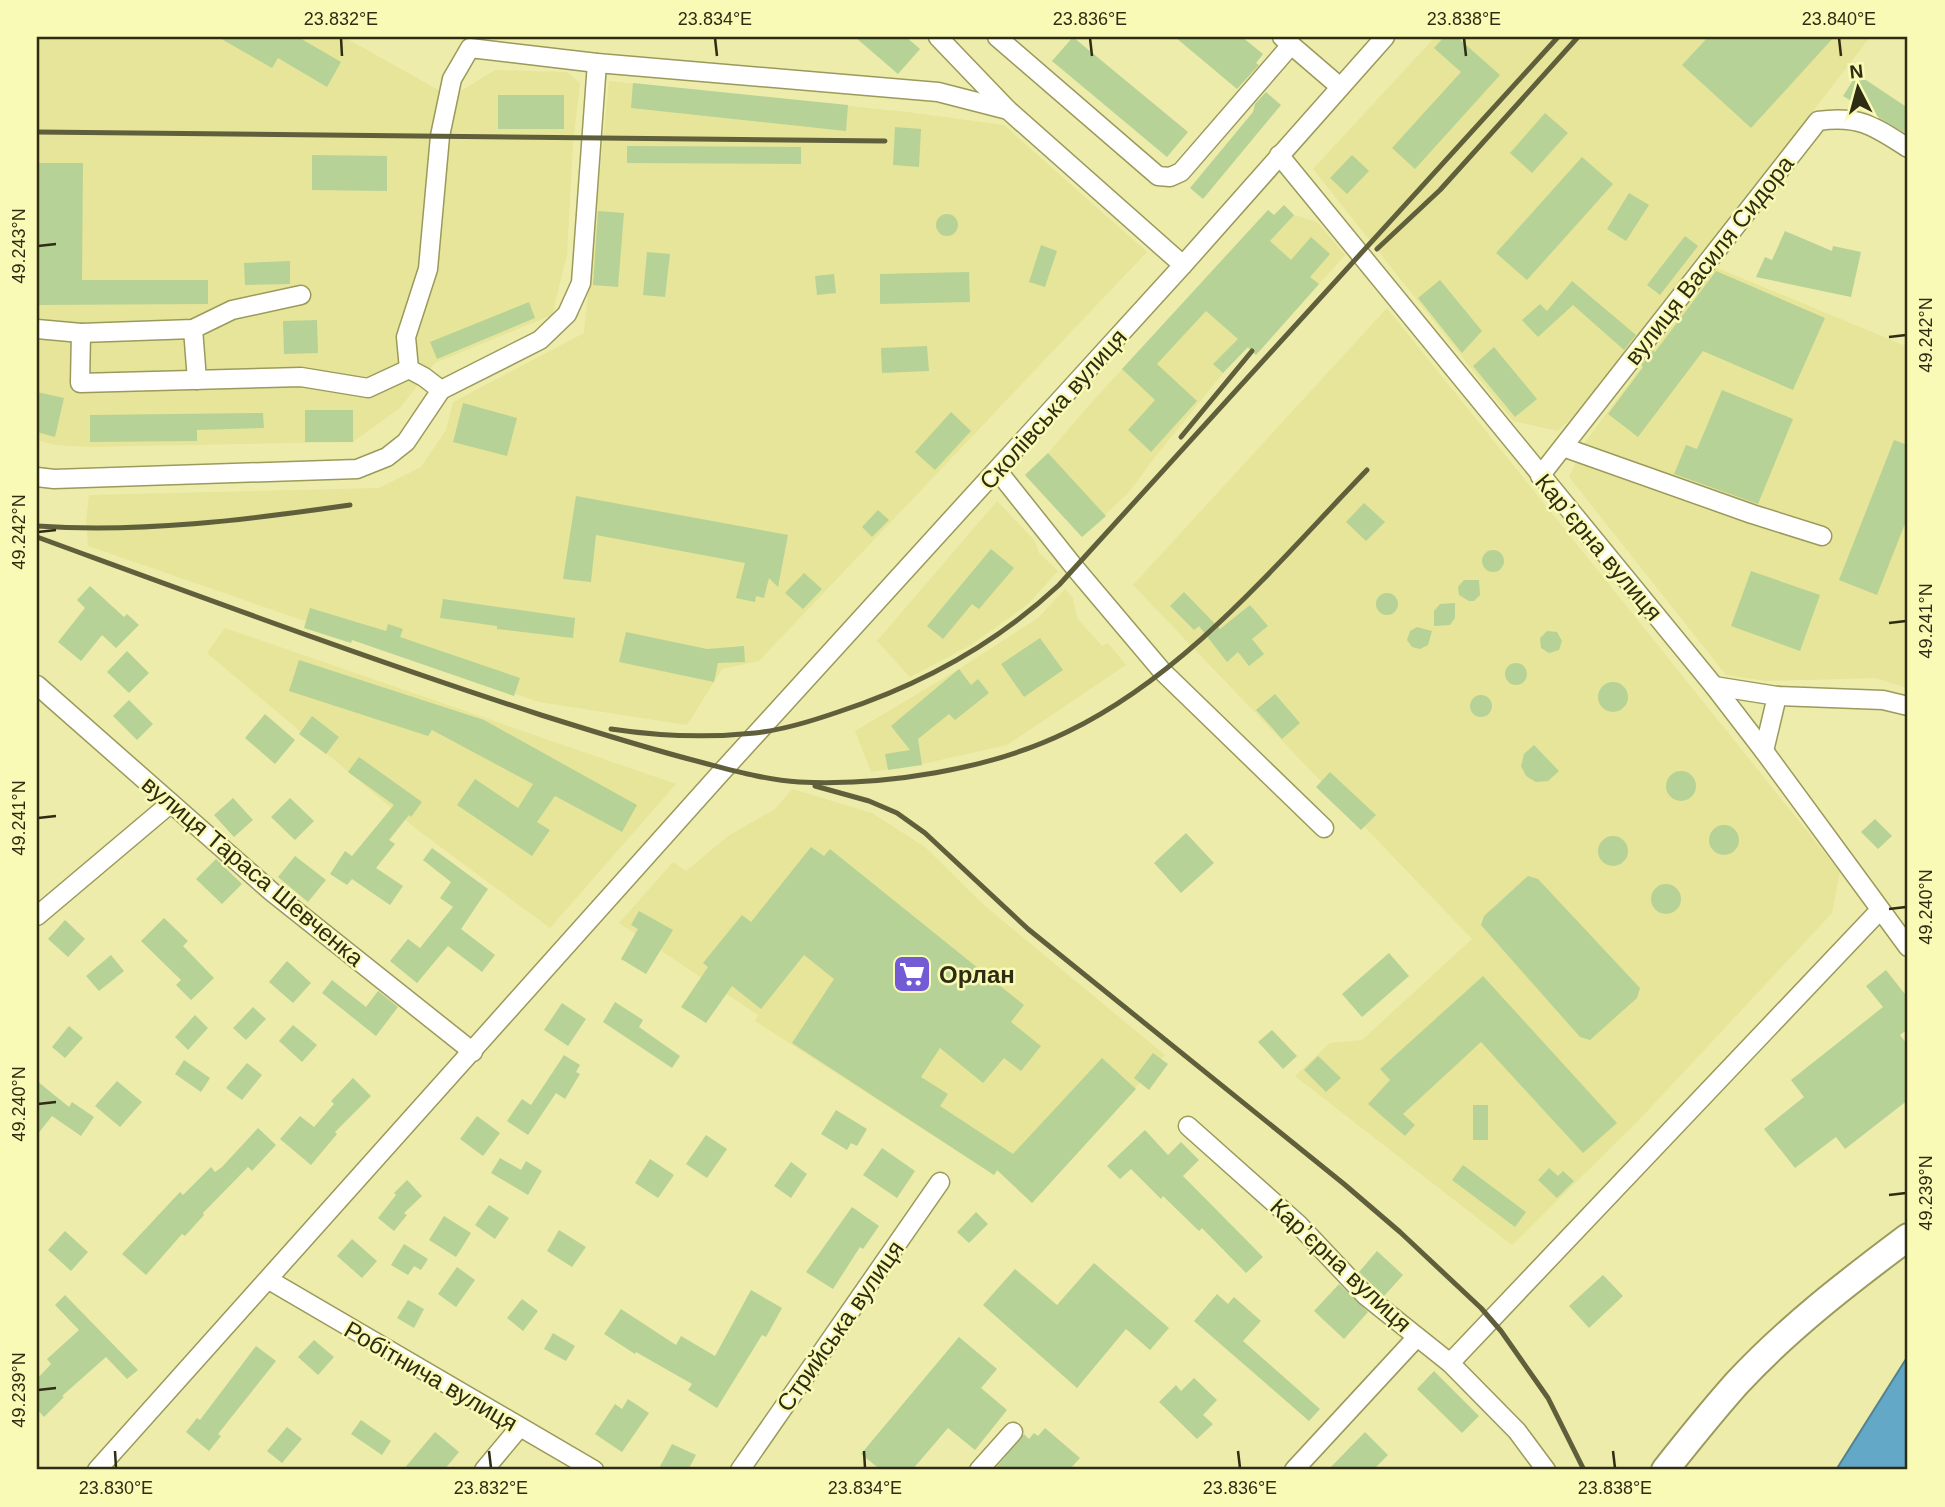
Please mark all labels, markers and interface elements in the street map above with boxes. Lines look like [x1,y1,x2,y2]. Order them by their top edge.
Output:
text: 23.832°E [304,9,378,29]
text: 23.834°E [678,9,752,29]
text: 23.836°E [1053,9,1127,29]
text: 23.838°E [1427,9,1501,29]
text: 23.840°E [1802,9,1876,29]
north arrow [1822,52,1892,122]
text: N [1848,60,1864,83]
street label: вулиця Василя Сидора [1619,150,1799,370]
text: 49.243°N [9,208,29,284]
text: 49.242°N [1916,297,1936,373]
street label: Сколівська вулиця [974,323,1132,495]
street label: Карʼєрна вулиця [1530,468,1668,626]
text: 49.242°N [9,494,29,570]
text: 49.241°N [1916,583,1936,659]
street label: вулиця Тараса Шевченка [137,770,370,972]
text: 49.241°N [9,780,29,856]
text: 49.240°N [1916,869,1936,945]
supermarket icon: Орлан [891,953,933,995]
place label: Орлан [939,961,1015,988]
text: 49.240°N [9,1066,29,1142]
text: 49.239°N [1916,1155,1936,1231]
street label: Карʼєрна вулиця [1265,1193,1417,1337]
street label: Стрийська вулиця [771,1236,909,1416]
street label: Робітнича вулиця [340,1315,522,1437]
text: 49.239°N [9,1352,29,1428]
text: 23.830°E [79,1478,153,1498]
text: 23.832°E [454,1478,528,1498]
text: 23.834°E [828,1478,902,1498]
text: 23.836°E [1203,1478,1277,1498]
text: 23.838°E [1578,1478,1652,1498]

